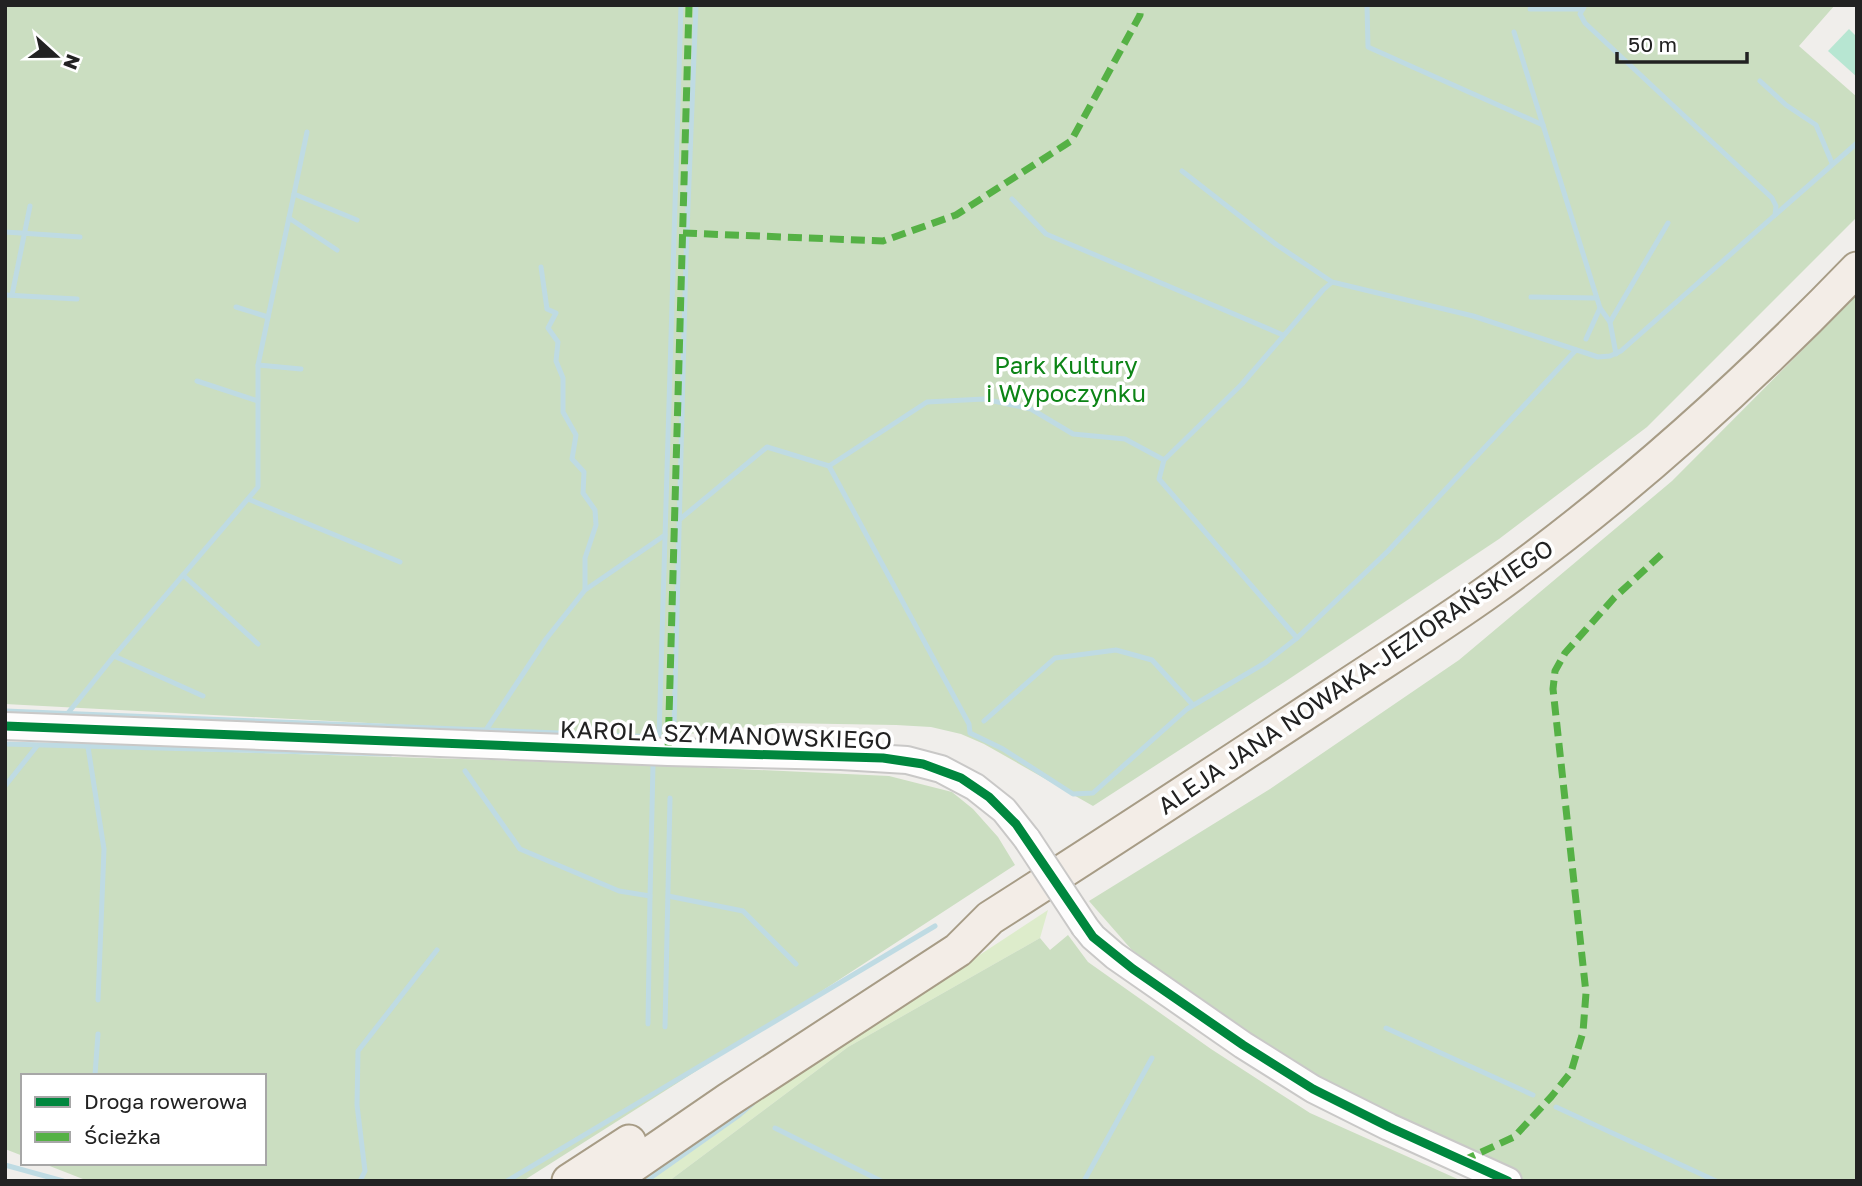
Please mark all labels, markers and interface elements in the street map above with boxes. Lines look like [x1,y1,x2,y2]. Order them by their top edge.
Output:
north arrow [21,21,91,91]
scale bar [1617,21,1746,65]
text: 50 m [1628,31,1677,57]
text: N [59,51,86,73]
park label: Park Kultury i Wypoczynku [986,350,1146,407]
street label: ALEJA JANA NOWAKA-JEZIORAŃSKIEGO [1152,532,1558,820]
street label: KAROLA SZYMANOWSKIEGO [559,714,893,754]
legend [21,1074,266,1165]
text: Droga rowerowa [84,1088,247,1114]
text: Ścieżka [84,1123,161,1149]

